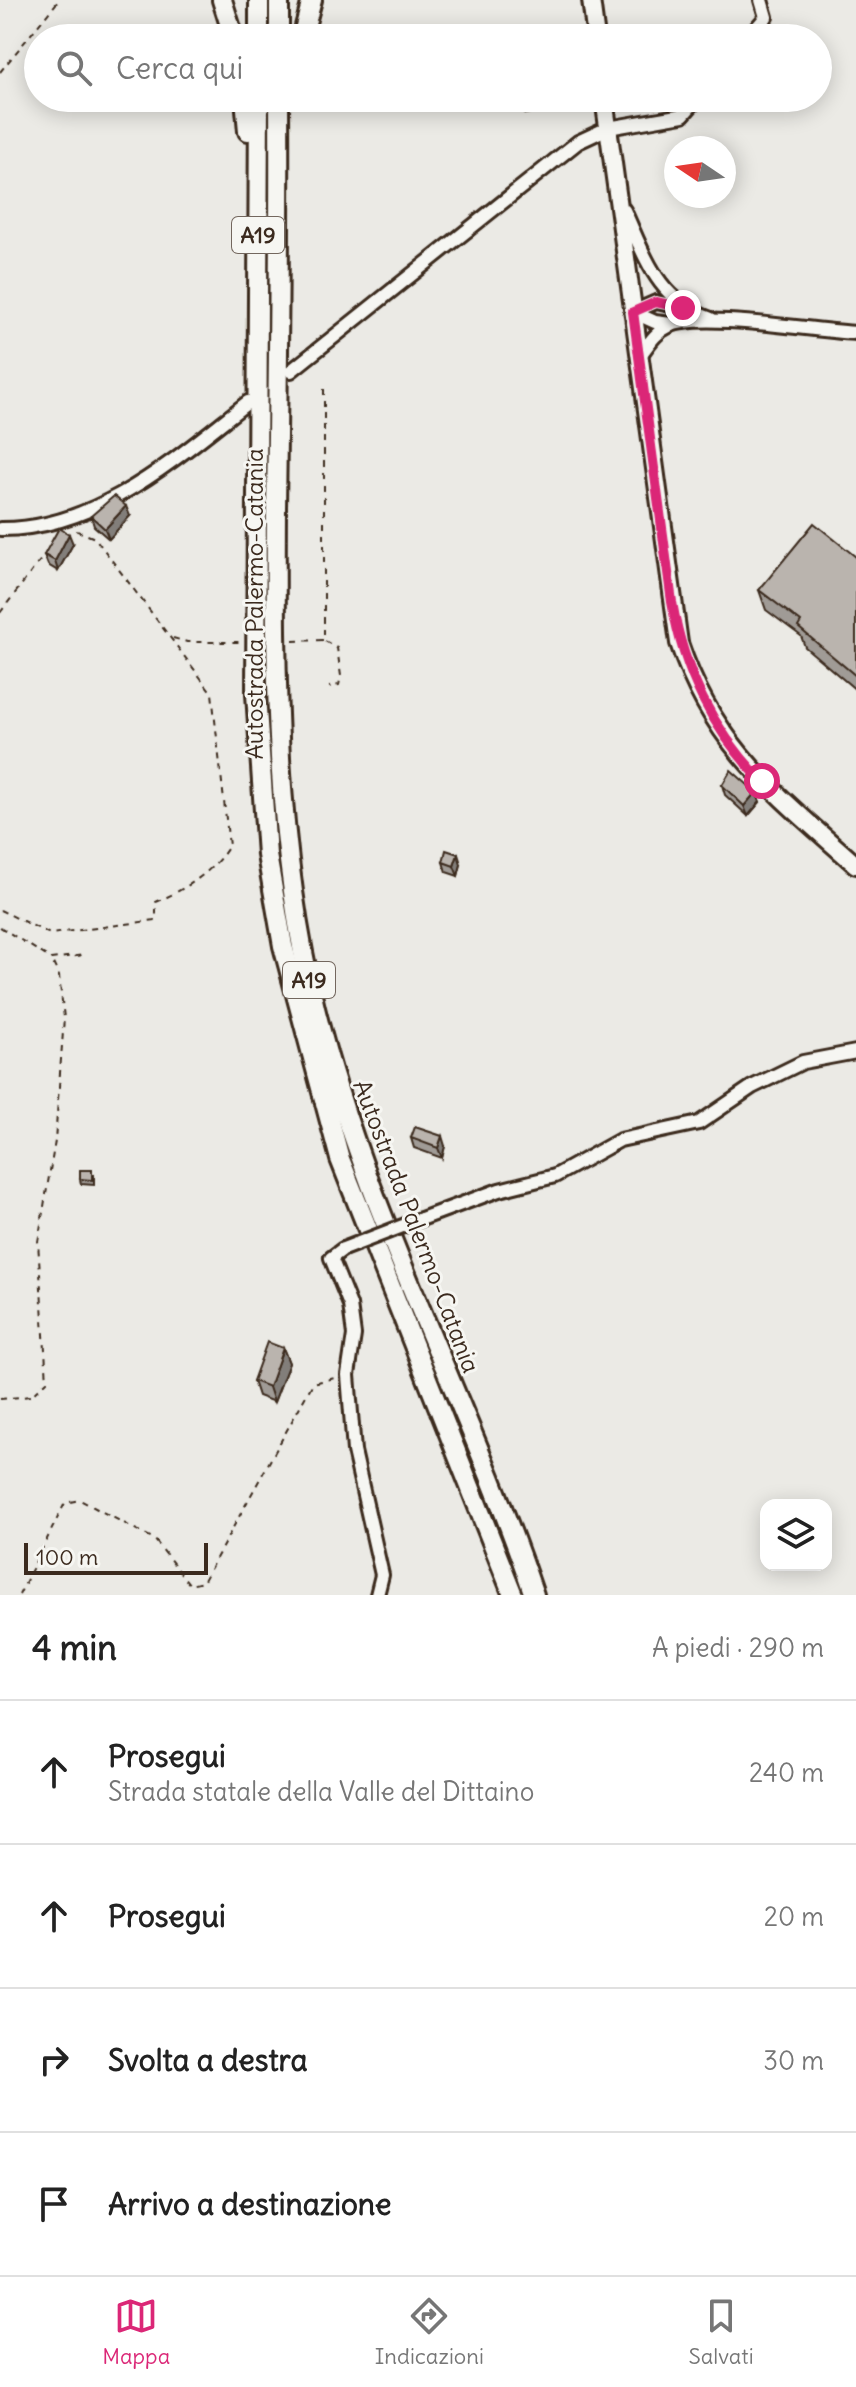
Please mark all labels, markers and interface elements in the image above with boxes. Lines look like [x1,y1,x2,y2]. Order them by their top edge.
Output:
search box [24,24,832,112]
icon: search [52,46,96,90]
text: Cerca qui [116,49,243,87]
north arrow [664,136,736,208]
road number: A19 [232,217,284,253]
route end [665,290,701,326]
street label: Autostrada Palermo-Catania [239,448,269,760]
route start [744,763,780,799]
road number: A19 [283,962,335,998]
street label: Autostrada Palermo-Catania [347,1075,487,1377]
map controls [760,1499,832,1571]
button: layers [760,1499,832,1571]
scale bar [24,1539,208,1575]
text: 100 m [36,1543,98,1571]
text: 4 min [32,1626,117,1669]
text: A piedi · 290 m [652,1631,824,1664]
text: Prosegui [108,1737,226,1775]
icon: ahead [32,1750,76,1794]
text: 240 m [749,1756,824,1789]
text: Strada statale della Valle del Dittaino [108,1775,534,1808]
icon: ahead [32,1894,76,1938]
text: Prosegui [108,1897,226,1935]
text: 20 m [764,1900,824,1933]
icon: right [32,2038,76,2082]
text: Svolta a destra [108,2041,308,2079]
text: 30 m [763,2044,824,2077]
icon: arrive [32,2182,76,2226]
text: Arrivo a destinazione [108,2185,391,2223]
tab: Mappa [102,2294,170,2370]
tab: Indicazioni [375,2294,484,2370]
tab: Salvati [689,2294,754,2370]

